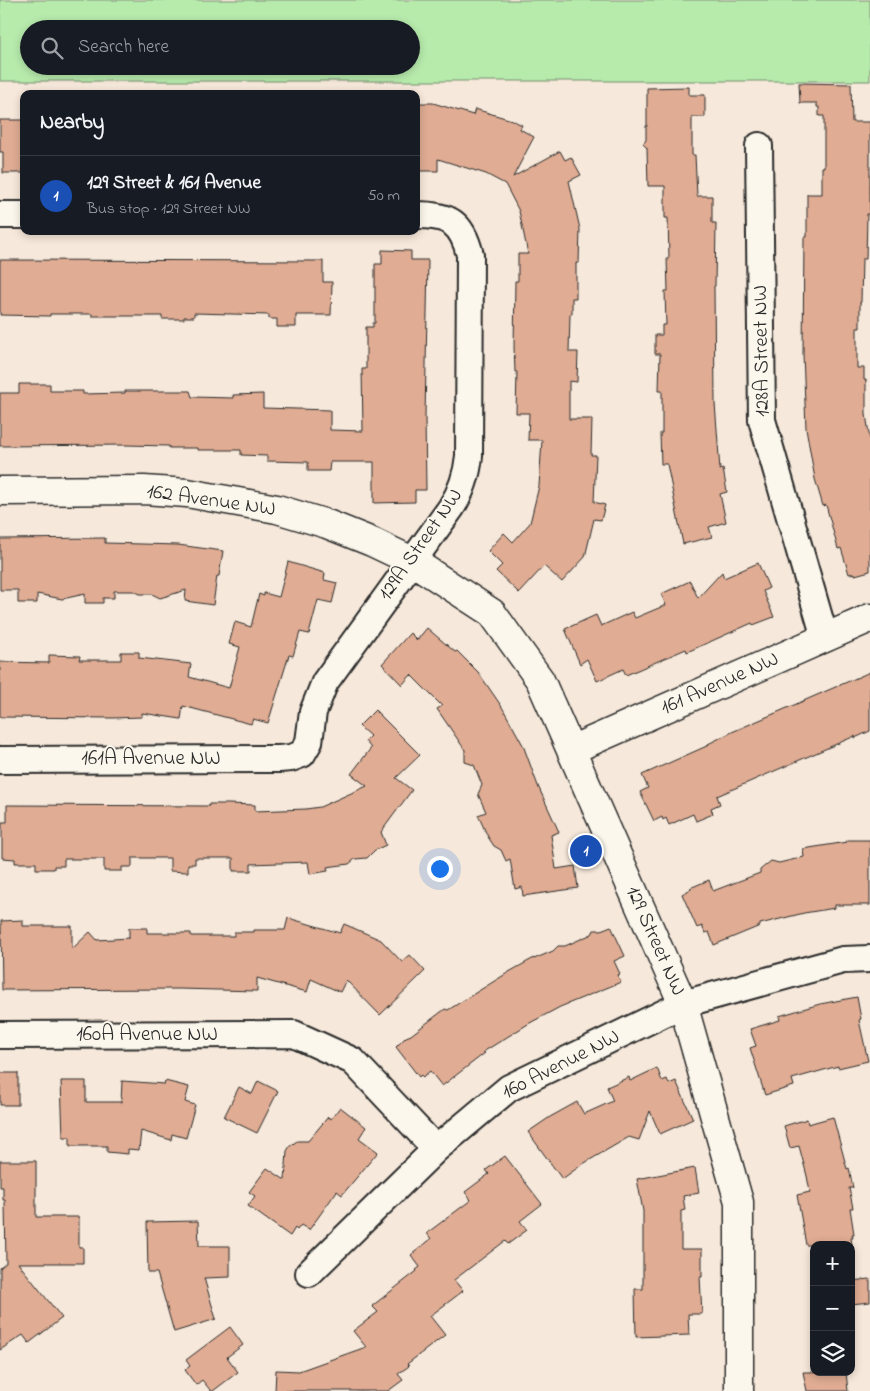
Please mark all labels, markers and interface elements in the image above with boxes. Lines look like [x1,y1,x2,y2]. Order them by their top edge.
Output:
search box [20,20,420,75]
icon: search [38,34,66,62]
text: Search here [78,34,169,61]
text: Nearby [40,108,104,138]
text: 129 Street & 161 Avenue [87,170,261,197]
text: 1 [53,184,59,208]
text: 50 m [368,184,400,208]
text: Bus stop · 129 Street NW [87,197,250,221]
street label: 128A Street NW [746,285,778,417]
street label: 162 Avenue NW [144,477,278,525]
street label: 129A Street NW [371,483,471,607]
street label: 161 Avenue NW [656,645,784,723]
street label: 161A Avenue NW [81,744,221,774]
pin: 1 [570,832,602,870]
your location [427,856,453,882]
street label: 129 Street NW [617,881,693,1001]
street label: 160A Avenue NW [76,1020,218,1050]
street label: 160 Avenue NW [497,1022,625,1108]
map controls [810,1241,855,1376]
button: + [810,1241,855,1286]
button: − [810,1286,855,1331]
button: layers [810,1331,855,1376]

